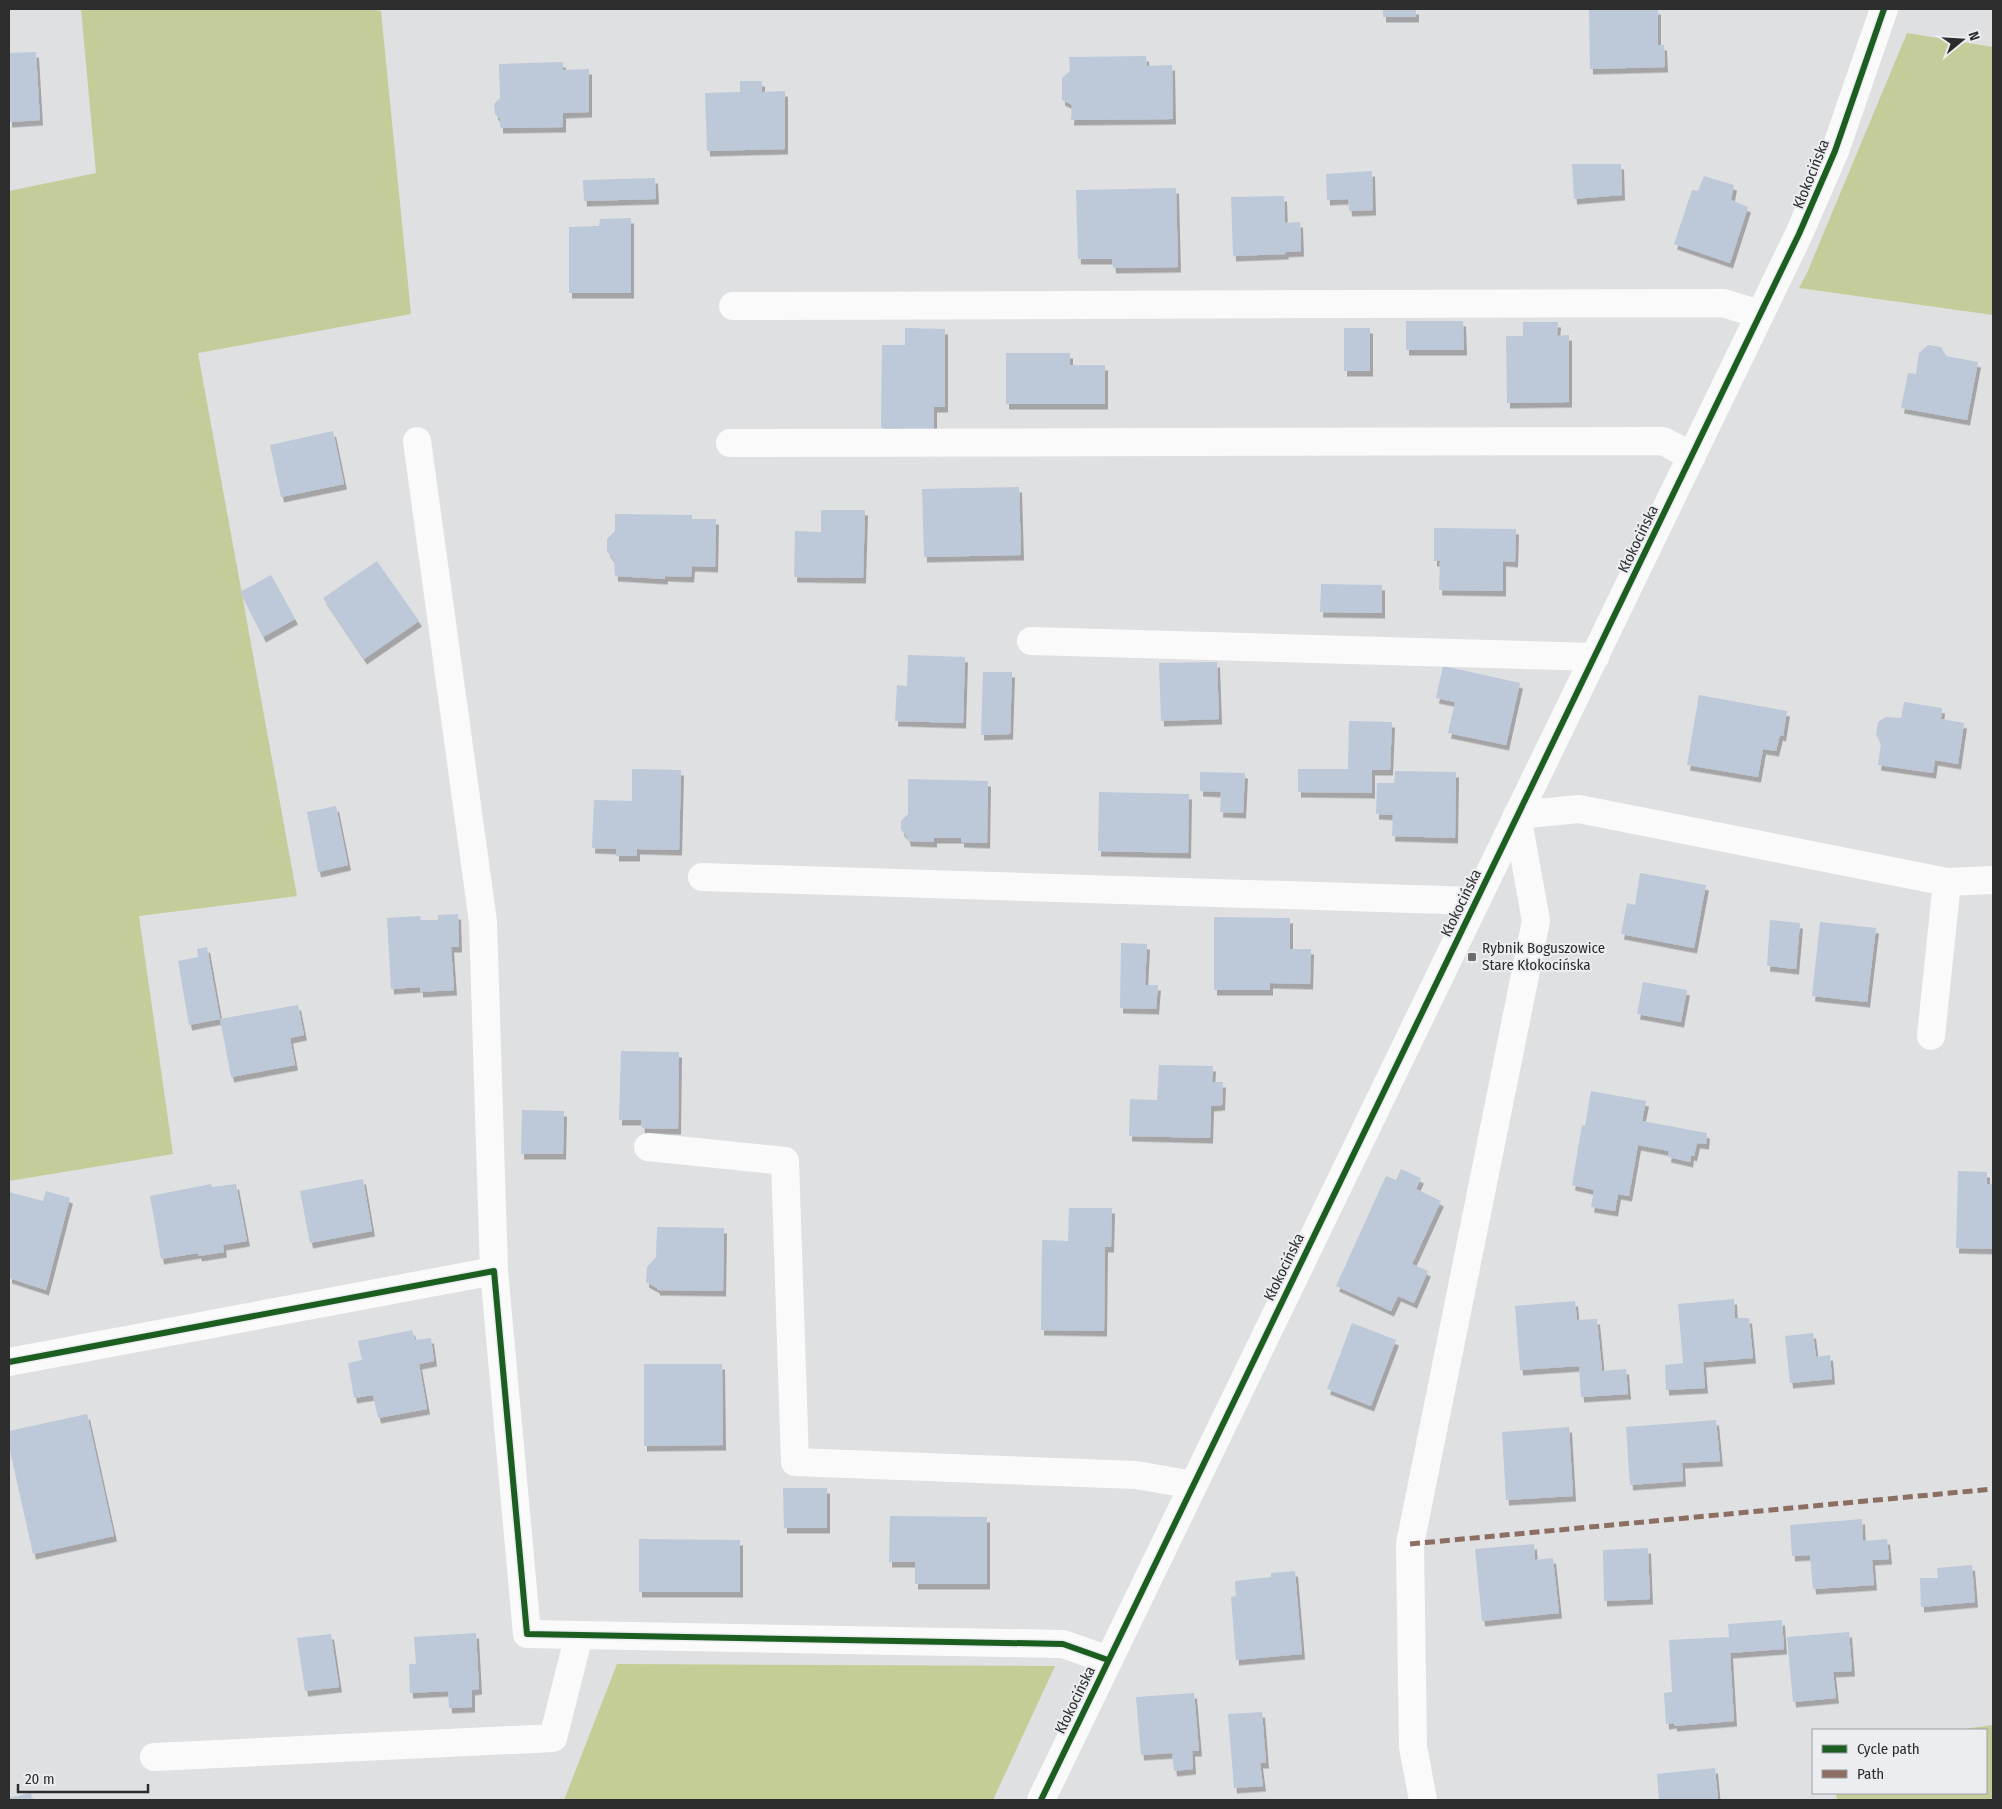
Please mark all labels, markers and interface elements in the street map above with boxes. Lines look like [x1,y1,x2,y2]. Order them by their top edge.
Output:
north arrow [1937,15,1987,65]
text: N [1965,30,1983,43]
street label: Kłokocińska [1789,137,1833,211]
street label: Kłokocińska [1614,502,1662,576]
street label: Kłokocińska [1437,866,1485,940]
place label: Rybnik Boguszowice Stare Kłokocińska [1482,939,1605,974]
marker: Rybnik Boguszowice Stare Kłokocińska [1466,951,1478,963]
street label: Kłokocińska [1260,1230,1308,1304]
street label: Kłokocińska [1051,1663,1099,1737]
legend [1812,1729,1987,1794]
text: Cycle path [1857,1740,1920,1758]
scale bar [18,1762,148,1794]
text: Path [1857,1765,1884,1783]
text: 20 m [25,1770,55,1788]

